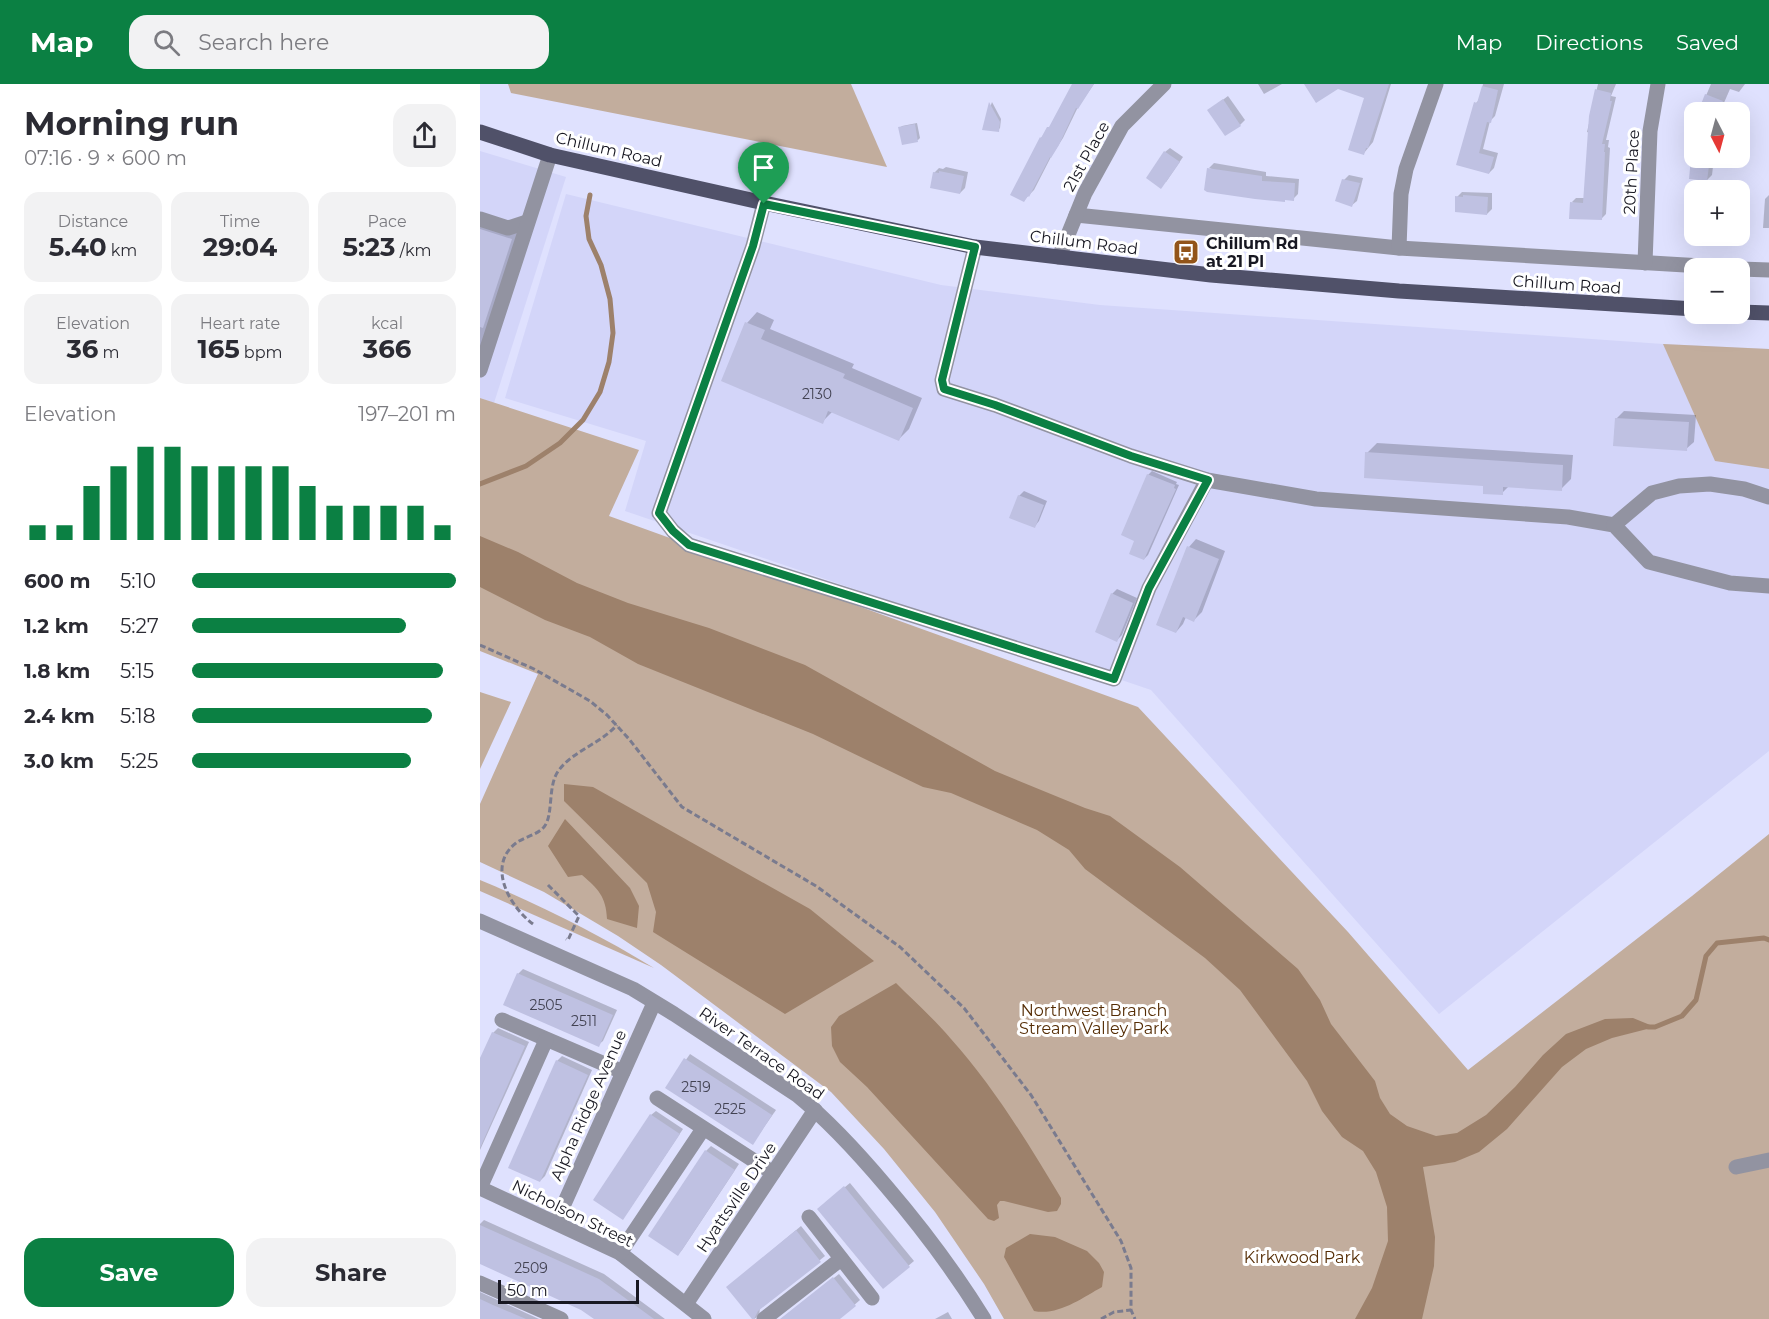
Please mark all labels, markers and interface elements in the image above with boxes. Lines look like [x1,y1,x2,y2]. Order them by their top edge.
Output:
search box [129,15,549,69]
text: Map [30,25,93,59]
icon: search [150,26,183,59]
text: Search here [198,29,329,56]
text: Map [1456,30,1502,55]
text: Directions [1535,30,1643,55]
text: Saved [1676,30,1739,55]
north arrow [1684,102,1750,168]
map controls [1684,102,1750,324]
text: Morning run [24,103,239,143]
button: share [393,104,456,167]
street label: 21st Place [1059,118,1113,195]
street label: Chillum Road [554,128,664,171]
street label: 20th Place [1620,129,1643,215]
pin [738,142,789,204]
text: 07:16 · 9 × 600 m [24,146,187,170]
icon: arrive [747,151,780,184]
button: + [1684,180,1750,246]
text: Distance [58,212,128,231]
text: Time [220,212,260,231]
text: Pace [367,212,407,231]
street label: Chillum Road [1029,226,1139,259]
text: 5.40 [49,231,107,263]
text: 29:04 [203,231,277,263]
text: 5:23 [342,231,395,263]
place label: Chillum Rd at 21 Pl [1206,234,1298,271]
bus stop icon: Chillum Rd at 21 Pl [1171,237,1201,267]
text: km [107,241,137,260]
text: /km [395,241,432,260]
button: − [1684,258,1750,324]
street label: Chillum Road [1512,271,1622,298]
text: Elevation [56,314,130,333]
text: Heart rate [200,314,280,333]
text: kcal [371,314,403,333]
text: 36 [66,333,98,365]
text: 165 [197,333,240,365]
text: 366 [363,333,411,365]
text: m [98,343,120,362]
text: bpm [240,343,283,362]
house number: 2130 [802,385,832,403]
text: Elevation [24,402,116,426]
text: 197–201 m [358,402,456,426]
text: 600 m [24,569,91,593]
text: 5:10 [120,569,156,593]
text: 1.2 km [24,614,89,638]
text: 5:27 [120,614,159,638]
text: 1.8 km [24,659,90,683]
text: 5:15 [120,659,154,683]
text: 2.4 km [24,704,95,728]
text: 5:18 [120,704,156,728]
text: 3.0 km [24,749,94,773]
text: 5:25 [120,749,158,773]
house number: 2505 [529,996,563,1014]
park label: Northwest Branch Stream Valley Park [1019,1001,1169,1038]
street label: River Terrace Road [695,1003,828,1104]
house number: 2511 [571,1012,597,1030]
street label: Alpha Ridge Avenue [547,1027,630,1184]
house number: 2519 [681,1078,711,1096]
house number: 2525 [714,1100,746,1118]
street label: Hyattsville Drive [693,1139,780,1256]
street label: Nicholson Street [509,1176,637,1251]
button: Save [24,1238,234,1307]
button: Share [246,1238,456,1307]
park label: Kirkwood Park [1244,1248,1361,1267]
house number: 2509 [514,1259,548,1277]
scale bar [498,1277,639,1304]
text: 50 m [507,1281,548,1300]

